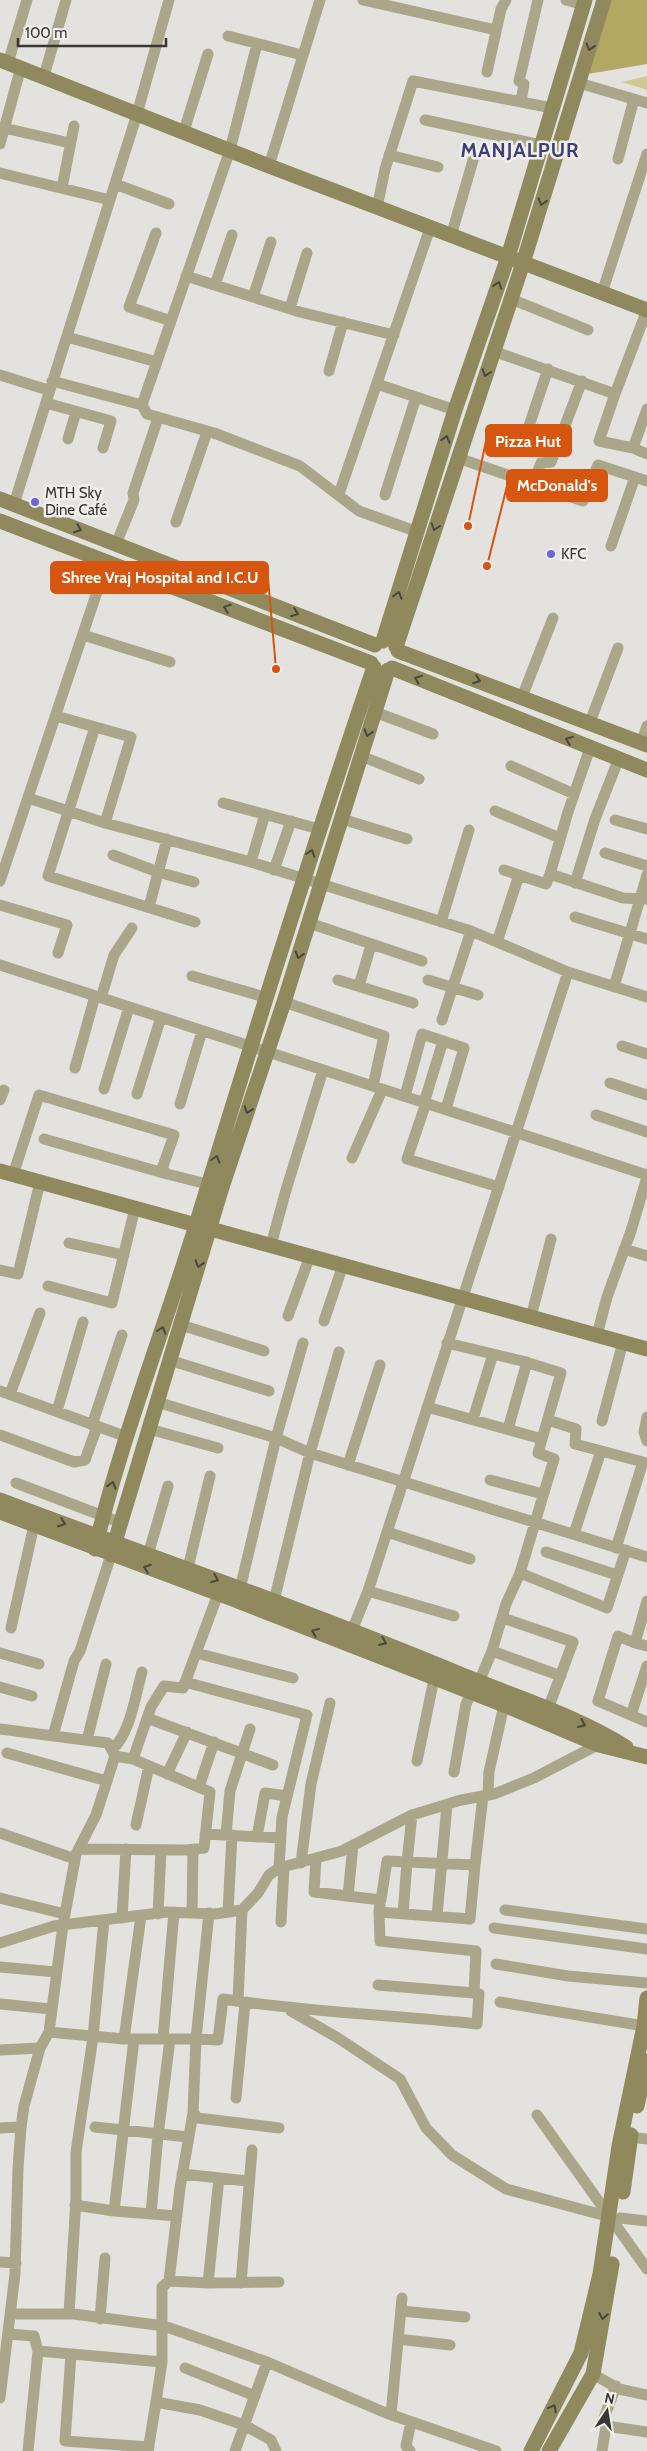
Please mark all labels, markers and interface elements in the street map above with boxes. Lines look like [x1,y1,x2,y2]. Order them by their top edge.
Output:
scale bar [18,15,165,47]
text: 100 m [25,24,67,42]
one-way arrow [585,42,595,50]
district label: MANJALPUR [460,138,580,162]
one-way arrow [537,197,547,206]
one-way arrow [492,282,502,290]
one-way arrow [482,368,492,377]
callout: Pizza Hut [486,425,571,456]
text: Pizza Hut [495,432,561,451]
one-way arrow [441,436,451,444]
callout: McDonald's [507,470,607,501]
text: McDonald's [517,476,597,495]
place label: MTH Sky Dine Café [45,484,108,519]
marker: MTH Sky Dine Café [29,496,41,508]
one-way arrow [73,523,82,533]
one-way arrow [431,523,441,531]
place label: KFC [561,545,586,563]
marker: KFC [545,548,557,560]
callout: Shree Vraj Hospital and I.C.U [51,562,268,593]
text: Shree Vraj Hospital and I.C.U [62,568,259,587]
one-way arrow [392,591,402,599]
one-way arrow [223,604,232,614]
one-way arrow [290,607,299,618]
one-way arrow [414,674,423,685]
one-way arrow [472,674,481,684]
one-way arrow [364,729,374,737]
one-way arrow [565,735,574,746]
one-way arrow [305,849,315,858]
one-way arrow [294,951,304,959]
one-way arrow [244,1105,254,1113]
one-way arrow [210,1155,220,1163]
one-way arrow [194,1260,204,1268]
one-way arrow [156,1326,166,1335]
one-way arrow [107,1481,117,1490]
one-way arrow [57,1517,66,1528]
one-way arrow [143,1564,152,1574]
one-way arrow [210,1573,219,1583]
one-way arrow [311,1628,320,1638]
one-way arrow [378,1636,387,1646]
one-way arrow [577,1718,586,1729]
one-way arrow [599,2311,609,2320]
north arrow [582,2386,632,2436]
text: N [603,2388,616,2408]
one-way arrow [547,2404,557,2413]

